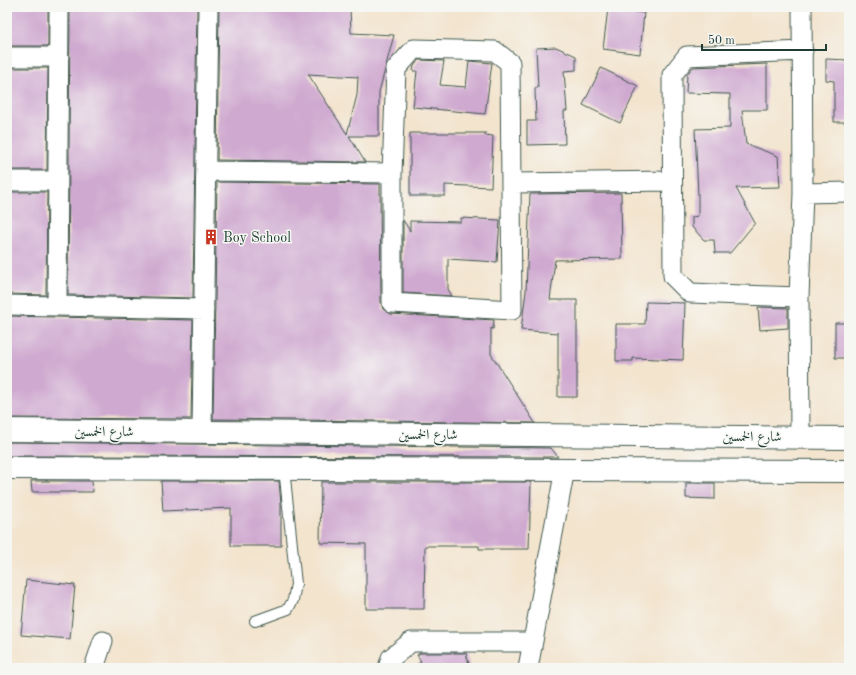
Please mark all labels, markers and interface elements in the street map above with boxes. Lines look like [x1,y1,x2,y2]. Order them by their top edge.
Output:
scale bar [702,26,826,52]
text: 50 m [708,34,735,47]
building icon: Boy School [202,228,220,246]
place label: Boy School [223,231,291,245]
street label: شارع الخمسين [75,425,134,443]
street label: شارع الخمسين [399,428,458,446]
street label: شارع الخمسين [723,430,782,448]

